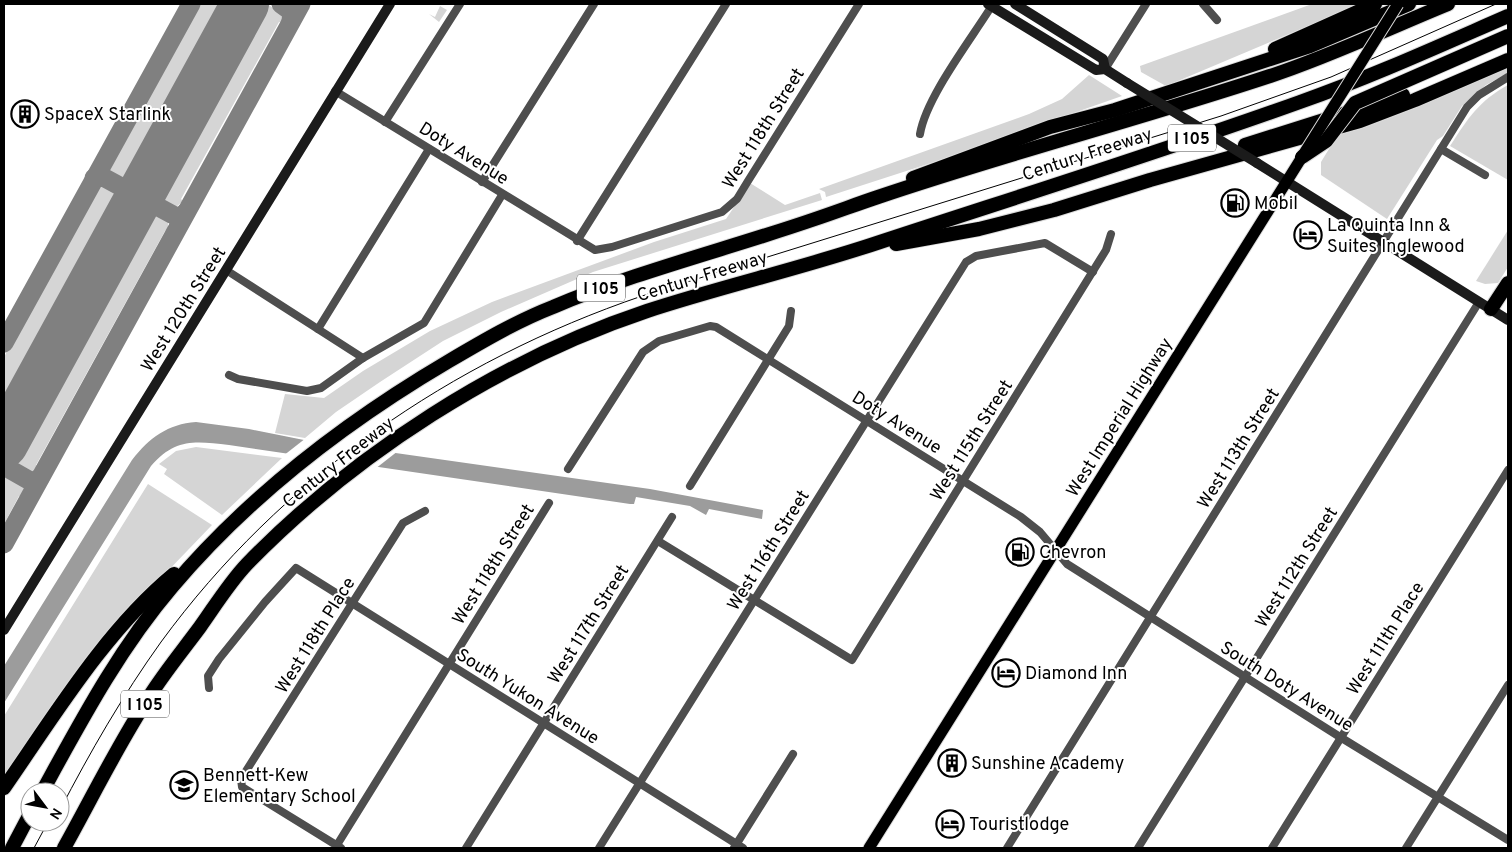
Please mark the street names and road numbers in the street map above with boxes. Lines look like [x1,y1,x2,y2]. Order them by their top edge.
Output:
street label: West 118th Street [718,64,811,193]
street label: Doty Avenue [414,118,512,191]
street label: Century Freeway [1019,124,1155,187]
road number: I 105 [1168,125,1216,152]
street label: West 120th Street [137,243,232,377]
street label: Century Freeway [634,247,771,308]
road number: I 105 [577,274,625,302]
street label: West Imperial Highway [1062,334,1179,502]
street label: West 115th Street [926,376,1019,506]
street label: West 113th Street [1193,384,1286,513]
street label: Doty Avenue [847,387,945,460]
street label: Century Freeway [278,412,399,514]
street label: West 116th Street [723,486,816,615]
street label: West 118th Street [448,500,541,629]
street label: West 112th Street [1251,503,1344,633]
street label: West 117th Street [543,561,635,689]
street label: West 118th Place [271,573,361,698]
street label: West 111th Place [1342,578,1430,700]
street label: South Doty Avenue [1215,637,1357,738]
street label: South Yukon Avenue [452,644,603,750]
road number: I 105 [121,691,169,718]

